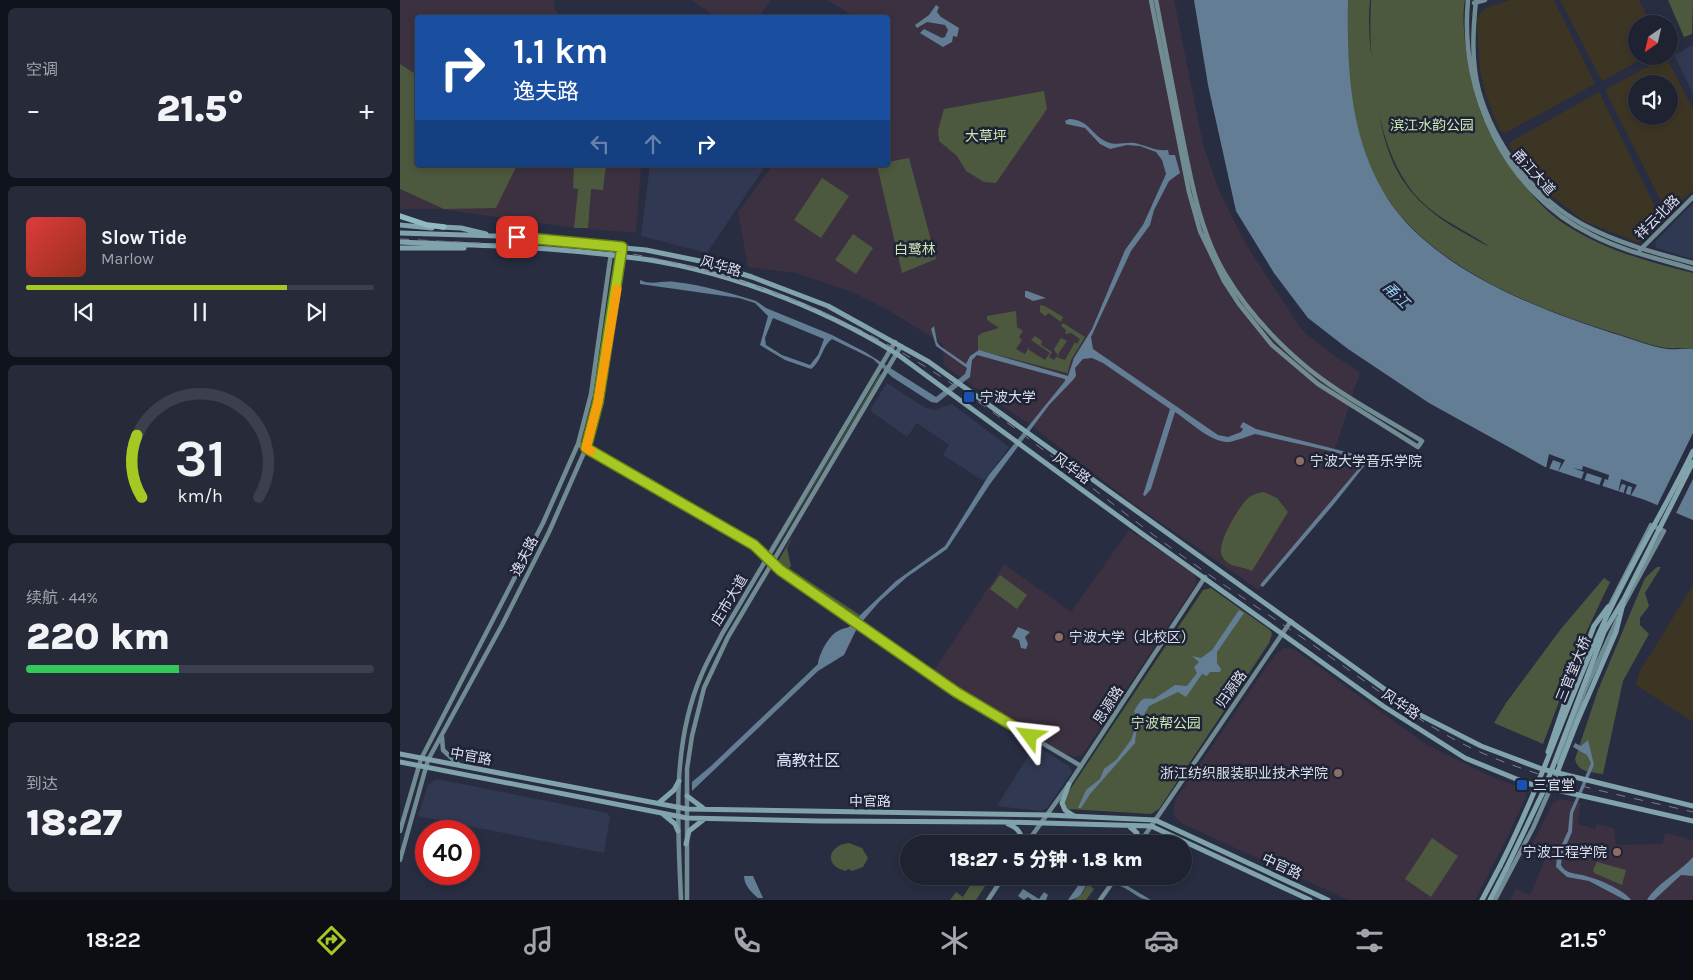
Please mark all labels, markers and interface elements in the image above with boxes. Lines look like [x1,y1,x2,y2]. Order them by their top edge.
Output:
north arrow [1628,15,1678,65]
map controls [1628,15,1678,125]
text: 1.1 km [513,31,608,72]
icon: right [430,35,495,100]
text: 空调 [26,60,58,79]
button: sound [1628,75,1678,125]
text: 逸夫路 [513,79,579,105]
text: 21.5° [156,86,244,131]
text: − [26,93,41,126]
text: + [359,93,374,126]
park label: 滨江水韵公园 [1390,117,1474,134]
park label: 大草坪 [965,128,1007,145]
icon: left [586,130,614,158]
icon: ahead [639,130,667,158]
icon: right [692,130,720,158]
street label: 甬江大道 [1509,146,1559,199]
street label: 祥云北路 [1632,192,1683,243]
pin [496,216,538,258]
icon: arrive [503,223,531,251]
text: Slow Tide [101,227,187,249]
park label: 白鹭林 [894,241,936,258]
text: Marlow [101,249,154,268]
street label: 风华路 [698,253,743,280]
water label: 甬江 [1379,278,1414,313]
icon: previous [70,298,98,326]
icon: pause [186,298,214,326]
icon: next [302,298,330,326]
place label: 宁波大学 [980,389,1036,406]
marker: 宁波大学 [962,390,976,404]
text: 31 [175,428,225,489]
street label: 风华路 [1050,449,1094,488]
place label: 宁波大学音乐学院 [1310,453,1422,470]
marker: 宁波大学音乐学院 [1294,455,1306,467]
text: km/h [177,486,223,507]
street label: 逸夫路 [507,534,542,579]
street label: 庄市大道 [708,572,751,629]
text: 续航 · 44% [26,588,98,607]
text: 220 km [26,614,170,659]
place label: 宁波大学（北校区） [1069,629,1195,646]
marker: 宁波大学（北校区） [1053,631,1065,643]
street label: 三官堂大桥 [1552,634,1594,705]
street label: 归源路 [1212,667,1250,711]
street label: 思源路 [1090,683,1127,728]
street label: 风华路 [1379,686,1423,723]
position arrow [1003,709,1055,761]
park label: 宁波帮公园 [1131,715,1201,732]
street label: 中官路 [449,744,493,769]
district label: 高教社区 [776,751,840,770]
place label: 浙江纺织服装职业技术学院 [1160,765,1328,782]
marker: 浙江纺织服装职业技术学院 [1332,767,1344,779]
text: 到达 [26,774,58,793]
place label: 三官堂 [1533,777,1575,794]
marker: 三官堂 [1515,778,1529,792]
street label: 中官路 [849,793,891,810]
text: 18:27 [26,800,122,845]
speed limit sign: 40 [415,820,480,885]
place label: 宁波工程学院 [1523,844,1607,861]
marker: 宁波工程学院 [1611,846,1623,858]
text: 18:27 · 5 分钟 · 1.8 km [949,849,1143,871]
street label: 中官路 [1259,850,1304,883]
icon: directions [314,923,349,958]
icon: music [521,923,556,958]
icon: phone [729,923,764,958]
icon: climate [937,923,972,958]
icon: car [1144,923,1179,958]
icon: filters [1352,923,1387,958]
text: 18:22 [86,927,141,953]
text: 21.5° [1559,927,1607,953]

